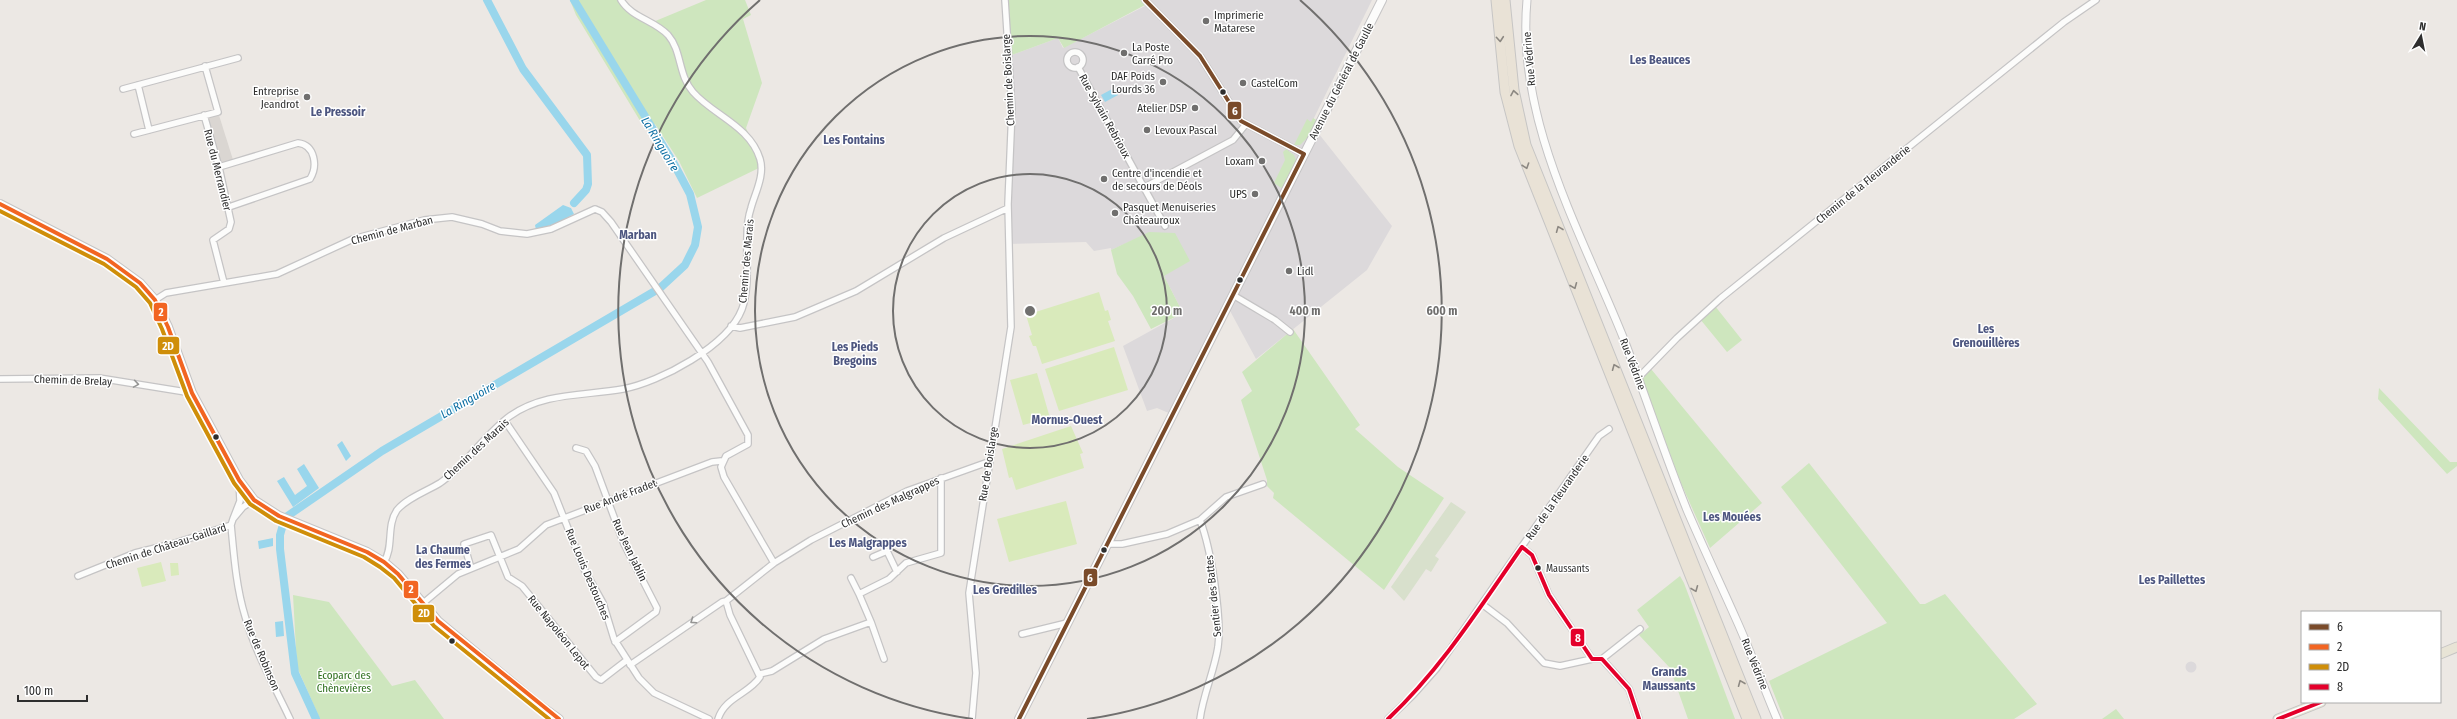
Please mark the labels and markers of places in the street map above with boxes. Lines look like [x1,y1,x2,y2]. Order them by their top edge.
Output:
place label: Imprimerie Matarese [1214,9,1264,35]
marker: Imprimerie Matarese [1201,16,1211,26]
place label: La Poste Carré Pro [1132,41,1173,67]
marker: La Poste Carré Pro [1119,48,1129,58]
place label: DAF Poids Lourds 36 [1111,70,1156,96]
marker: DAF Poids Lourds 36 [1158,77,1168,87]
place label: CastelCom [1251,77,1298,90]
marker: CastelCom [1238,78,1248,88]
place label: Entreprise Jeandrot [253,85,299,111]
unlabelled marker [1218,87,1228,97]
marker: Entreprise Jeandrot [302,92,312,102]
place label: Atelier DSP [1137,102,1187,115]
marker: Atelier DSP [1190,103,1200,113]
place label: Levoux Pascal [1155,124,1217,137]
marker: Levoux Pascal [1142,125,1152,135]
place label: Loxam [1225,155,1254,168]
marker: Loxam [1257,156,1267,166]
place label: Centre d'incendie et de secours de Déols [1112,167,1202,193]
marker: Centre d'incendie et de secours de Déols [1099,174,1109,184]
place label: UPS [1230,188,1248,201]
marker: UPS [1250,189,1260,199]
place label: Pasquet Menuiseries Châteauroux [1123,201,1216,227]
marker: Pasquet Menuiseries Châteauroux [1110,208,1120,218]
place label: Lidl [1297,265,1314,278]
marker: Lidl [1284,266,1294,276]
unlabelled marker [1235,275,1245,285]
centre of rings [1023,304,1037,318]
unlabelled marker [211,432,221,442]
unlabelled marker [1099,545,1109,555]
marker: Maussants [1533,563,1543,573]
place label: Maussants [1546,563,1589,575]
unlabelled marker [447,636,457,646]

